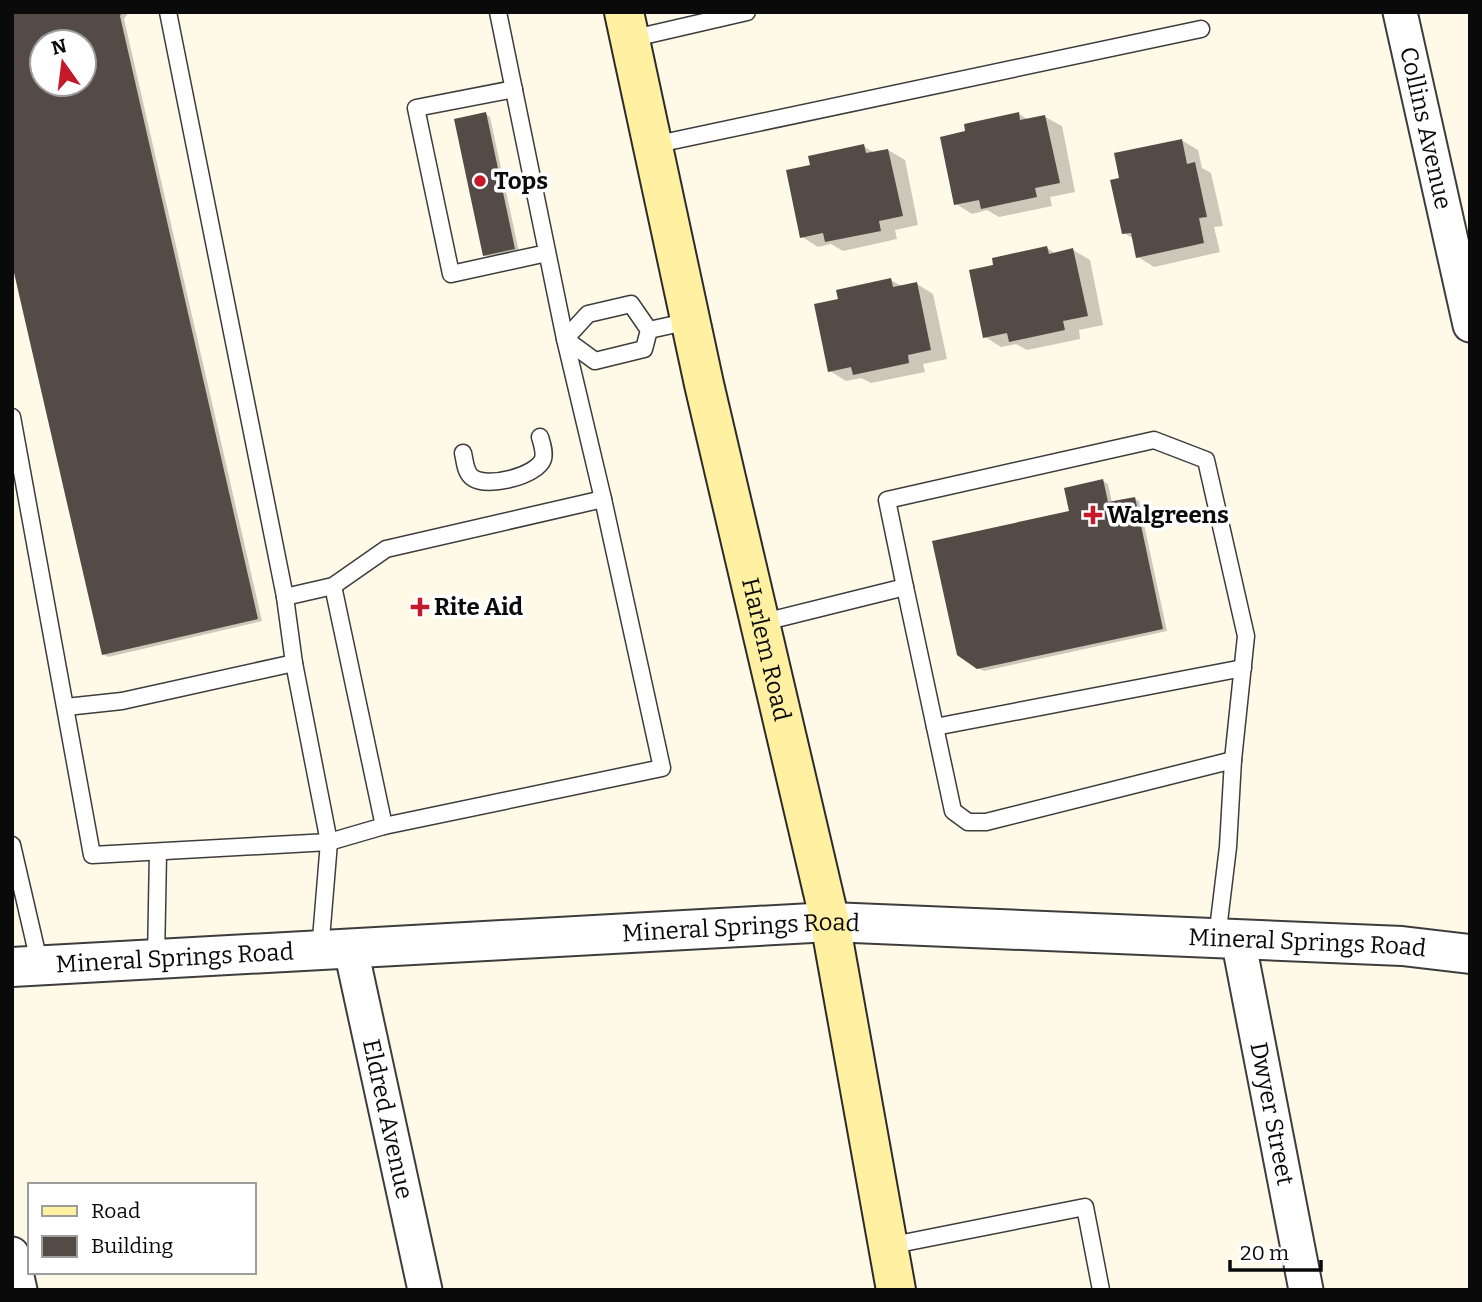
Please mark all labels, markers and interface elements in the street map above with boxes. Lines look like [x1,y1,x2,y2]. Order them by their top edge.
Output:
north arrow [28,28,98,98]
text: N [49,34,69,60]
street label: Collins Avenue [1394,44,1458,212]
place label: Tops [494,167,548,195]
marker: Tops [472,173,488,189]
place label: Walgreens [1107,501,1229,529]
marker: Walgreens [1085,507,1101,523]
street label: Harlem Road [736,575,796,724]
place label: Rite Aid [434,593,524,621]
marker: Rite Aid [412,599,428,615]
street label: Mineral Springs Road [621,908,860,947]
street label: Mineral Springs Road [1188,923,1428,963]
street label: Mineral Springs Road [55,938,294,979]
street label: Eldred Avenue [357,1037,419,1202]
street label: Dwyer Street [1244,1040,1299,1188]
legend [28,1183,256,1274]
text: Road [91,1198,140,1224]
scale bar [1230,1228,1321,1272]
text: Building [91,1233,174,1259]
text: 20 m [1240,1240,1289,1266]

